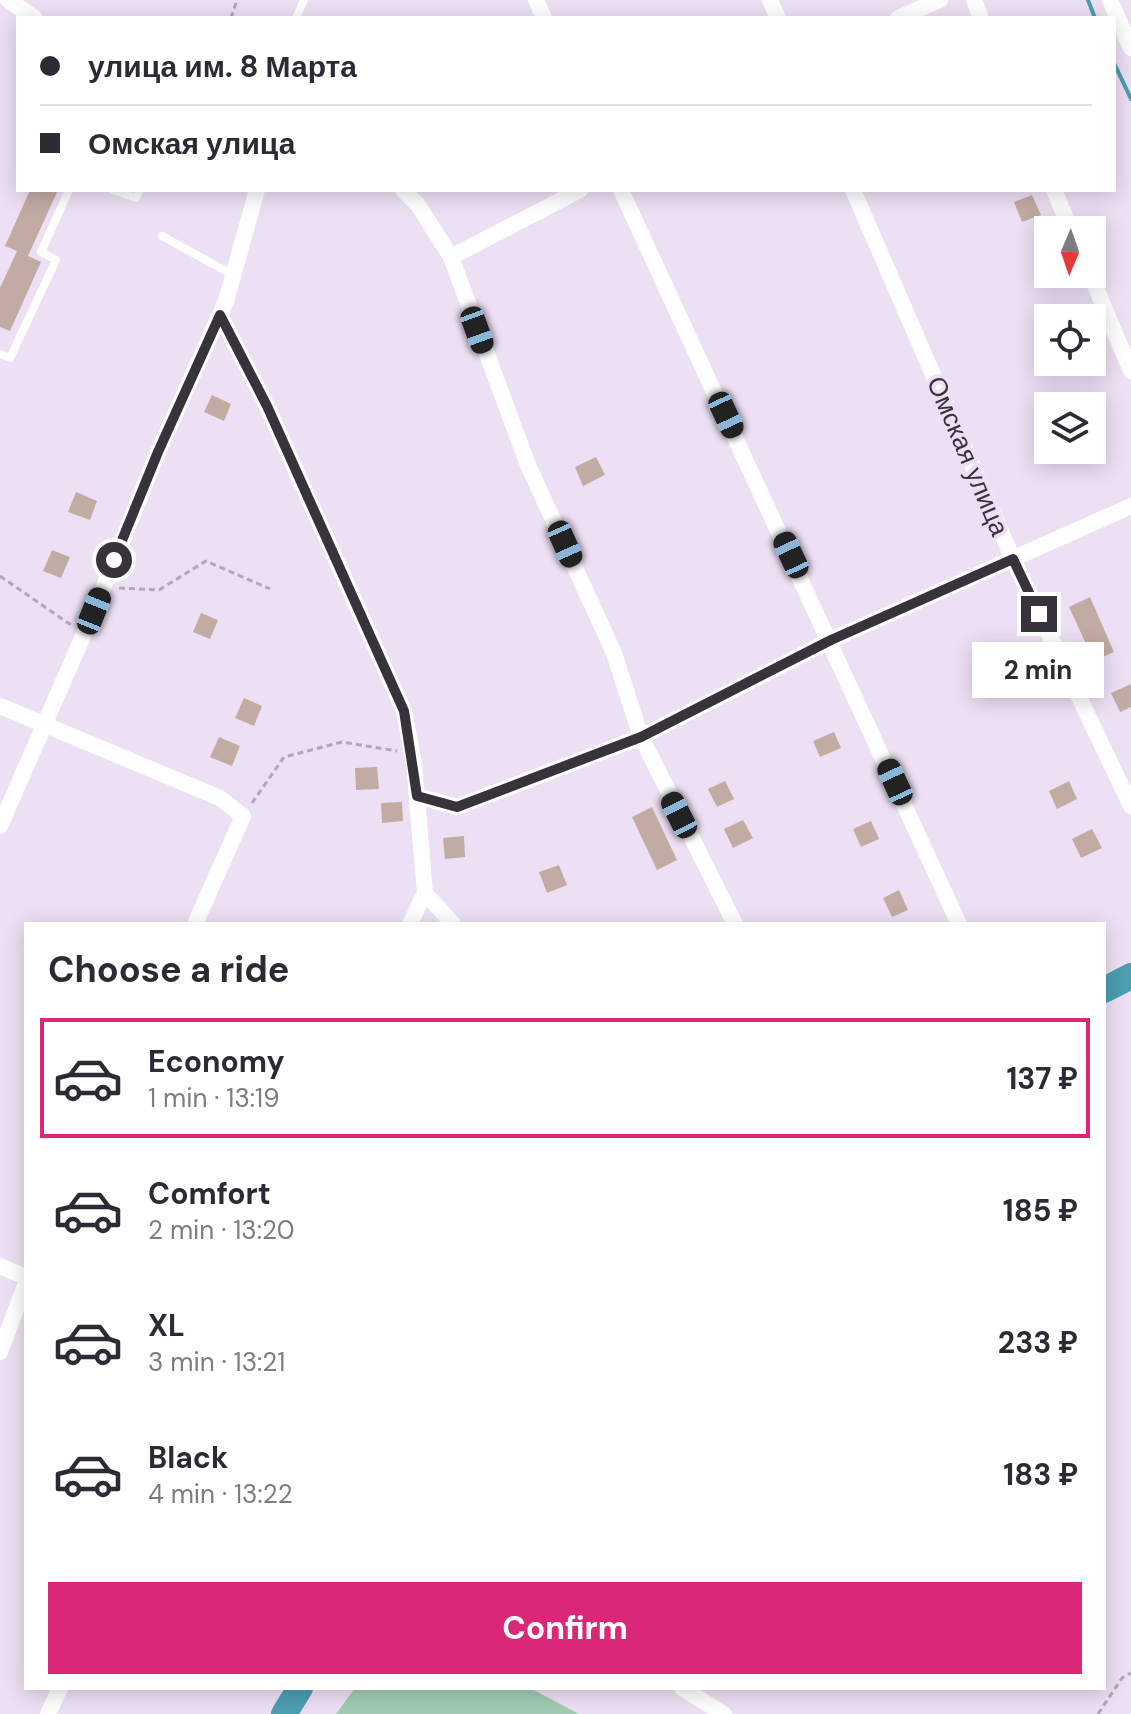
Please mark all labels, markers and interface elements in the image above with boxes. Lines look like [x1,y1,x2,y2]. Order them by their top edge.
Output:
text: улица им. 8 Марта [88,47,357,86]
text: Омская улица [88,124,295,163]
north arrow [1034,216,1106,288]
map controls [1034,216,1106,464]
car [458,303,496,357]
button: locate [1034,304,1106,376]
street label: Омская улица [919,371,1017,541]
car [705,388,747,442]
button: layers [1034,392,1106,464]
car [544,517,586,571]
car [770,528,812,582]
route start [96,542,132,578]
car [74,584,114,638]
route end [1021,596,1057,632]
callout: 2 min [973,642,1105,698]
text: 2 min [1004,653,1072,687]
car [874,755,916,809]
car [657,788,701,842]
text: Choose a ride [48,946,289,993]
icon: car [52,1042,124,1114]
text: Economy [148,1042,285,1081]
text: 137 ₽ [1006,1059,1078,1098]
text: 1 min · 13:19 [148,1081,280,1115]
icon: car [52,1174,124,1246]
text: Comfort [148,1174,271,1213]
text: 185 ₽ [1003,1191,1078,1230]
text: 2 min · 13:20 [148,1213,294,1247]
icon: car [52,1306,124,1378]
text: XL [148,1306,185,1345]
text: 233 ₽ [998,1323,1078,1362]
text: 3 min · 13:21 [148,1345,285,1379]
icon: car [52,1438,124,1510]
text: Black [148,1438,228,1477]
text: 183 ₽ [1003,1455,1078,1494]
text: 4 min · 13:22 [148,1477,293,1511]
button: Confirm [48,1582,1082,1674]

